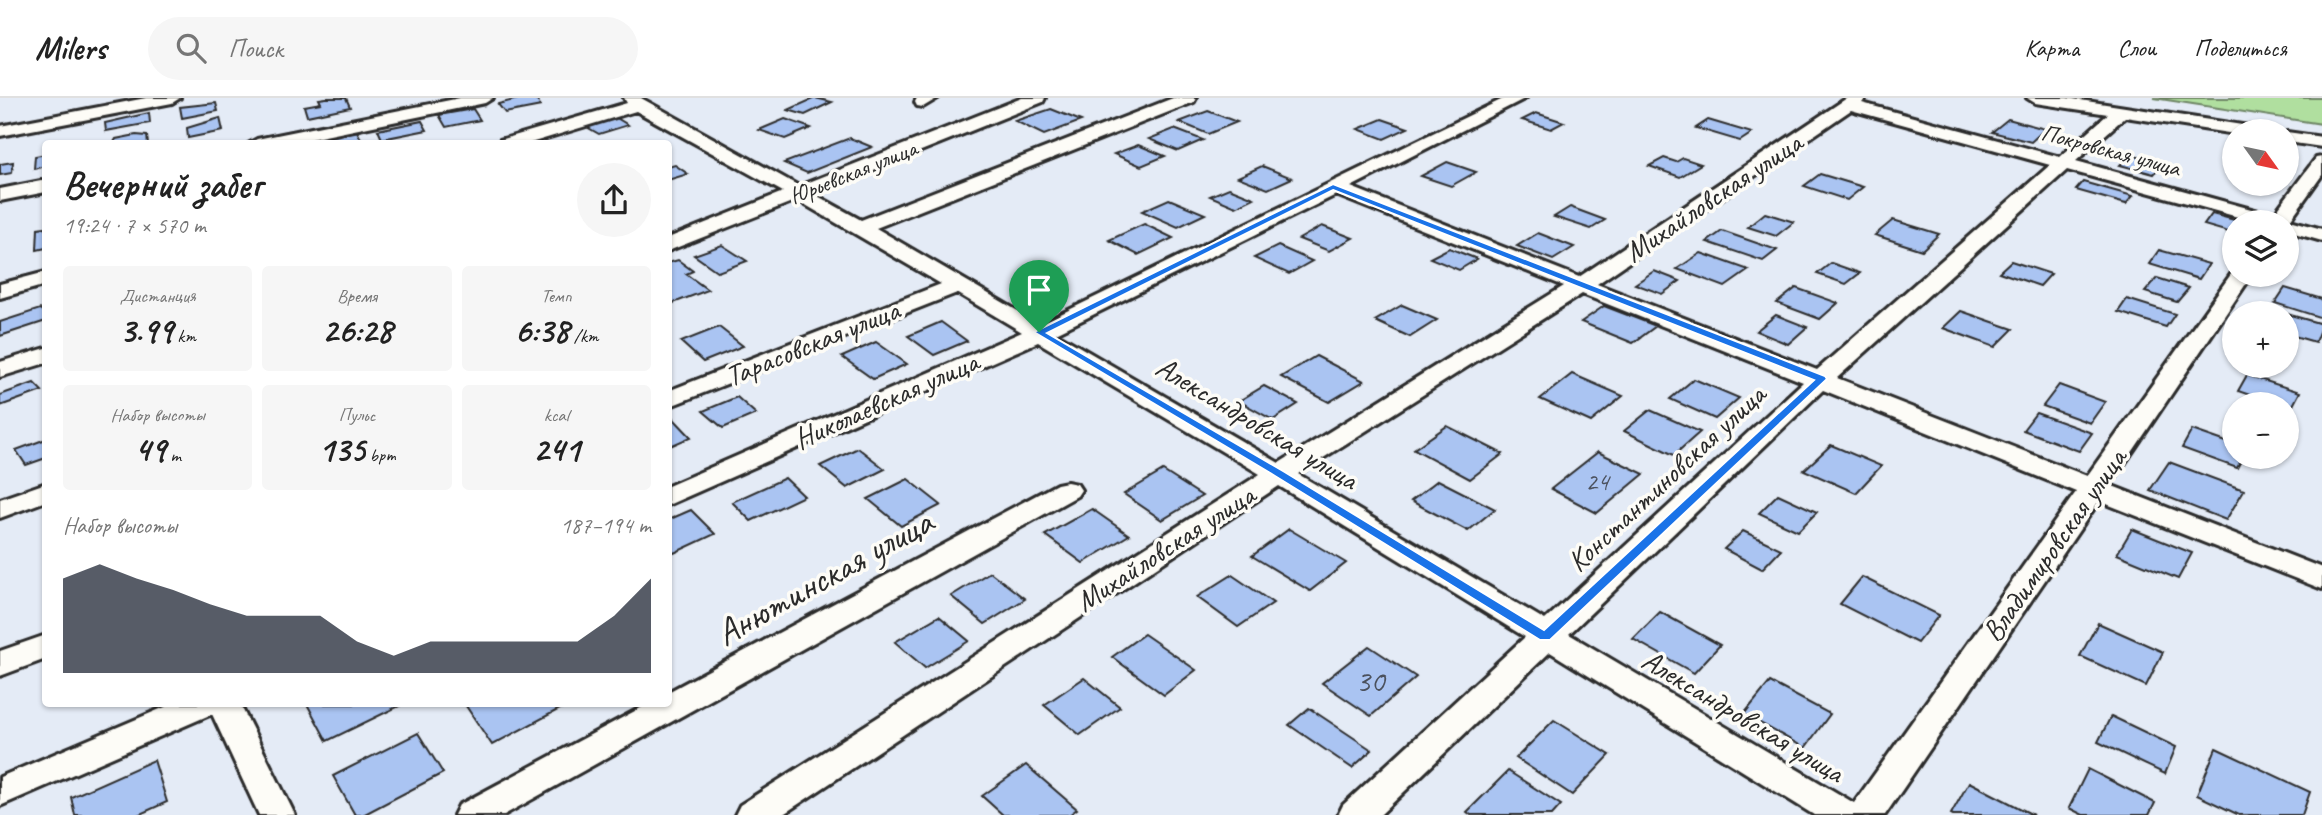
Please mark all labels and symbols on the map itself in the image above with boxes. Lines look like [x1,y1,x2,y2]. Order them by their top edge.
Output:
street label: Покровская улица [2038,117,2185,183]
north arrow [2222,119,2300,196]
street label: Михайловская улица [1617,122,1811,270]
street label: Юрьевская улица [785,132,923,211]
pin [1009,260,1069,332]
street label: Тарасовская улица [719,290,907,395]
street label: Николаевская улица [788,341,987,458]
street label: Александровская улица [1149,348,1367,499]
street label: Константиновская улица [1559,374,1775,580]
street label: Владимировская улица [1973,439,2136,649]
house number: 24 [1585,465,1611,498]
street label: Михайловская улица [1068,474,1264,620]
street label: Анютинская улица [707,497,943,656]
street label: Александровская улица [1635,641,1853,792]
house number: 30 [1356,660,1387,701]

